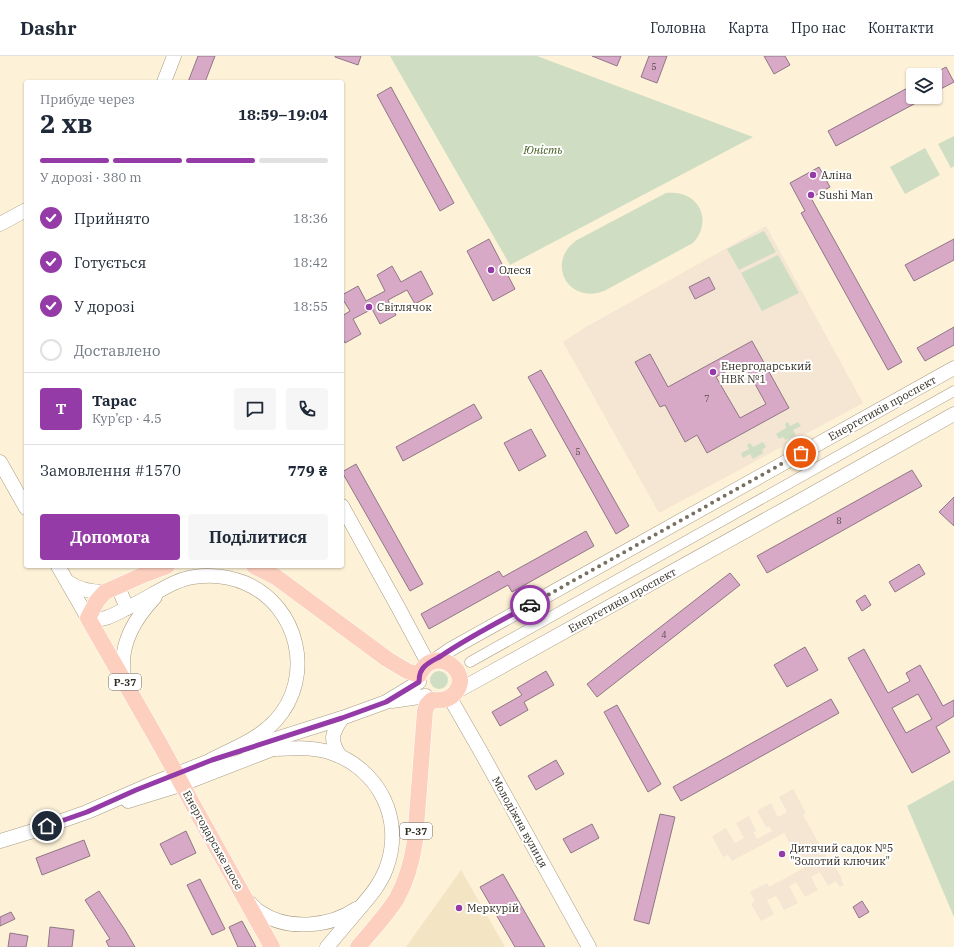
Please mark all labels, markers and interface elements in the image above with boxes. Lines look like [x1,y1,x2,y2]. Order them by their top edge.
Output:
text: Dashr [20,16,77,40]
text: Головна [650,19,706,37]
text: Карта [728,19,769,37]
text: Про нас [791,19,846,37]
text: Контакти [868,19,934,37]
house number: 5 [651,61,657,72]
map controls [906,68,942,104]
button: layers [906,68,942,104]
text: Прибуде через [40,91,135,108]
text: 18:59–19:04 [238,105,328,124]
text: 2 хв [40,106,93,140]
park label: Юність [523,143,562,157]
place label: Аліна [821,168,852,182]
text: У дорозі · 380 m [40,169,142,186]
marker: Аліна [808,170,818,180]
place label: Sushi Man [819,188,873,202]
marker: Sushi Man [806,190,816,200]
icon: check [40,207,62,229]
text: Прийнято [74,209,150,228]
text: 18:36 [293,210,328,227]
icon: check [40,251,62,273]
text: Готується [74,253,146,272]
text: 18:42 [293,254,328,271]
place label: Олеся [499,263,531,277]
marker: Олеся [486,265,496,275]
icon: check [40,295,62,317]
text: У дорозі [74,297,135,316]
text: 18:55 [293,298,328,315]
place label: Світлячок [377,300,432,314]
marker: Світлячок [364,302,374,312]
text: Доставлено [74,341,160,360]
place label: Енергодарський НВК №1 [721,359,811,386]
marker: Енергодарський НВК №1 [708,367,718,377]
street label: Енергетиків проспект [826,372,939,444]
button: chat [234,388,276,430]
button: phone [286,388,328,430]
text: Тарас [92,391,137,410]
house number: 7 [704,393,710,404]
text: Т [56,399,66,418]
text: Кур’єр · 4.5 [92,410,162,427]
pin [784,436,818,470]
icon: bag [790,442,812,464]
house number: 5 [575,446,581,457]
text: Замовлення #1570 [40,461,181,480]
text: 779 ₴ [288,461,328,480]
button: Допомога [40,514,180,560]
button: Поділитися [188,514,328,560]
house number: 8 [836,515,842,526]
street label: Енергетиків проспект [566,564,679,636]
courier [510,585,550,625]
icon: car [519,594,541,616]
house number: 4 [661,629,667,640]
road number: Р-37 [109,674,141,690]
street label: Молодіжна вулиця [489,774,551,870]
street label: Енергодарське шосе [180,788,246,892]
pin [30,809,64,843]
icon: home [36,815,58,837]
road number: Р-37 [400,823,432,839]
place label: Дитячий садок №5 "Золотий ключик" [790,841,893,868]
marker: Дитячий садок №5 "Золотий ключик" [777,849,787,859]
place label: Меркурій [467,901,519,915]
marker: Меркурій [454,903,464,913]

